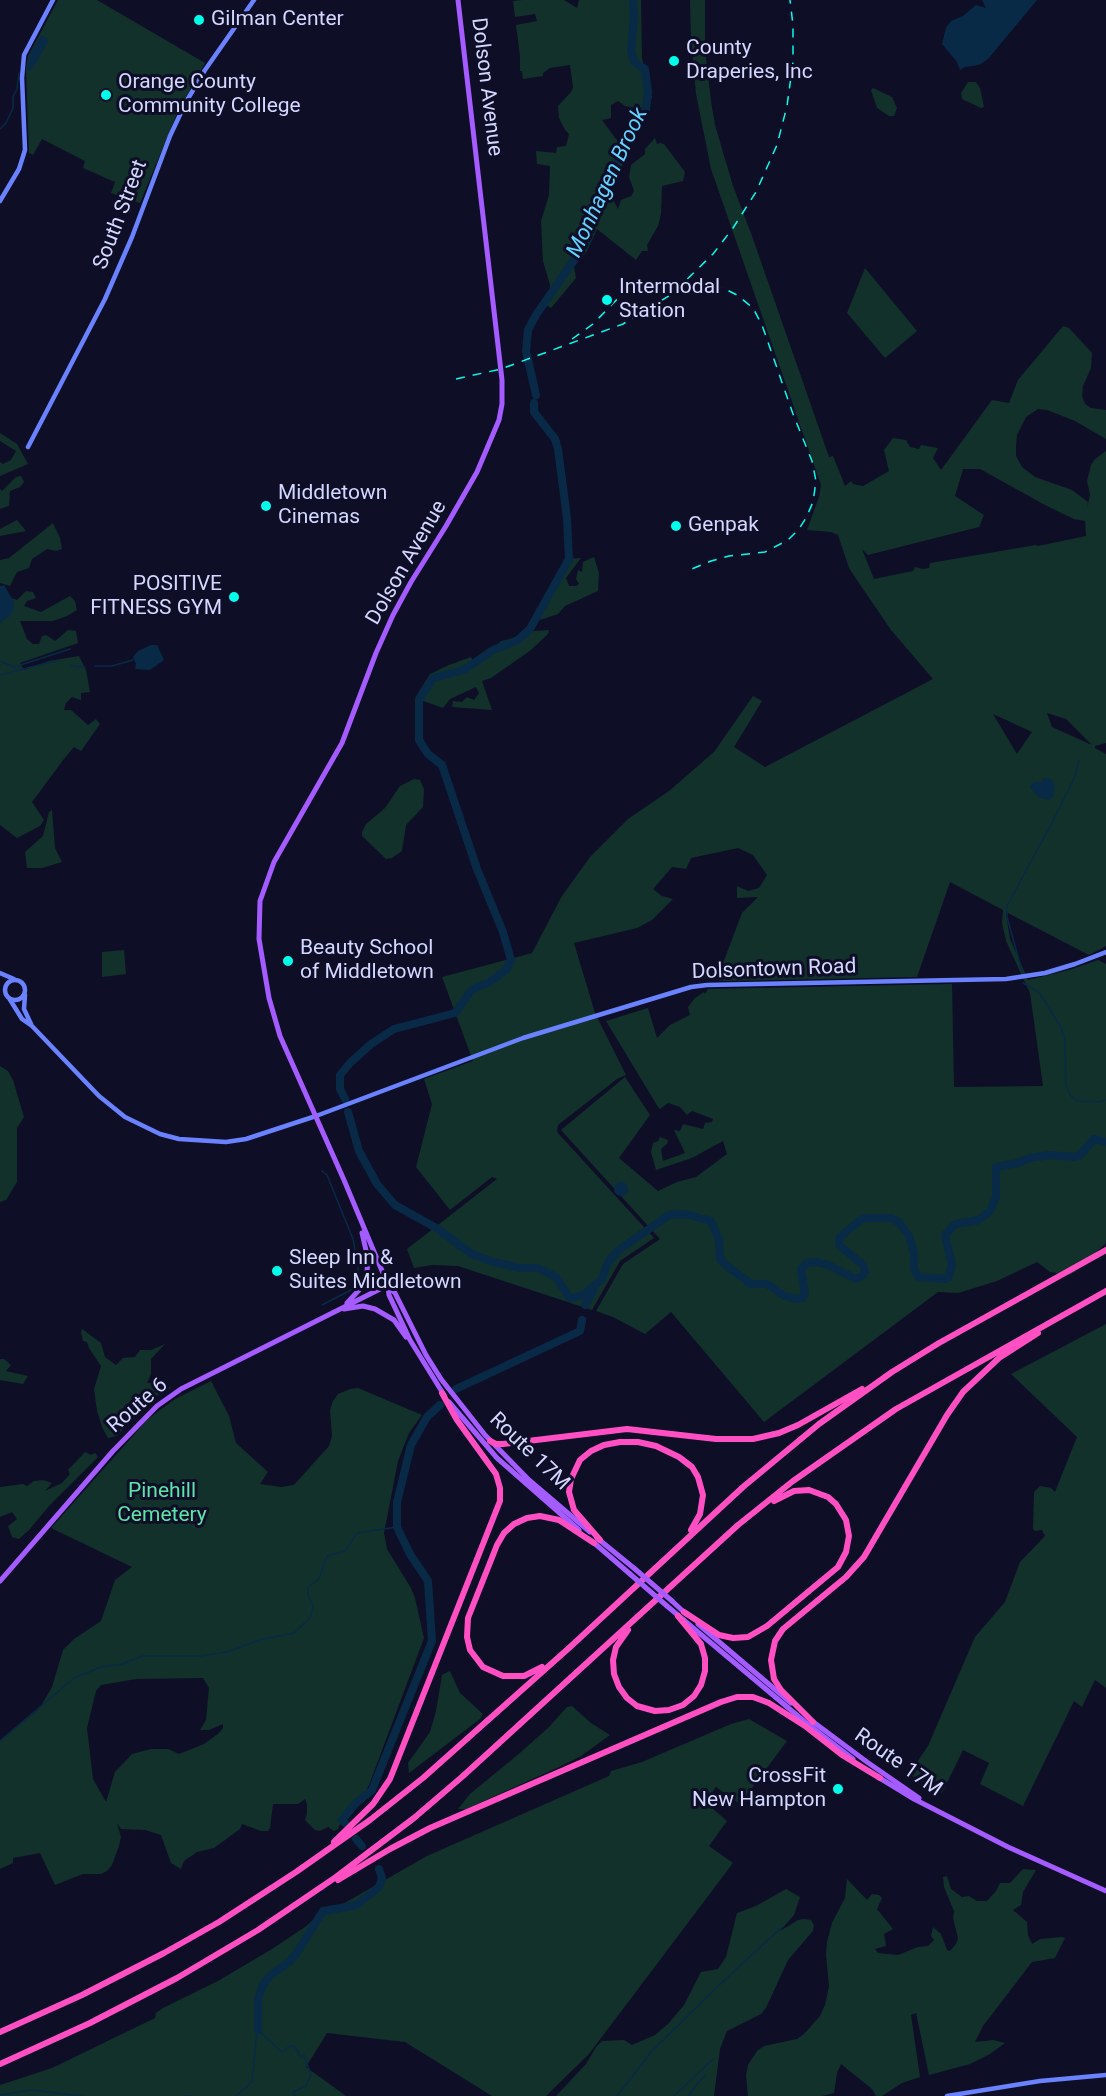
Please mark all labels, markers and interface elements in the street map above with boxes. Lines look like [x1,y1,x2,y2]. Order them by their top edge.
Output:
place label: Gilman Center [211,7,344,33]
marker: Gilman Center [192,13,206,27]
street label: Dolson Avenue [465,16,507,158]
place label: County Draperies, Inc [686,36,813,86]
marker: County Draperies, Inc [667,54,681,68]
place label: Orange County Community College [118,70,301,120]
marker: Orange County Community College [99,88,113,102]
water label: Monhagen Brook [562,104,654,262]
street label: South Street [89,157,153,273]
place label: Intermodal Station [619,275,720,325]
marker: Intermodal Station [600,293,614,307]
place label: Middletown Cinemas [278,481,387,531]
street label: Dolson Avenue [361,496,453,630]
marker: Middletown Cinemas [259,499,273,513]
place label: Genpak [688,513,759,539]
marker: Genpak [669,519,683,533]
place label: POSITIVE FITNESS GYM [90,572,222,622]
marker: POSITIVE FITNESS GYM [227,590,241,604]
place label: Beauty School of Middletown [300,936,434,986]
marker: Beauty School of Middletown [281,954,295,968]
street label: Dolsontown Road [691,955,857,985]
place label: Sleep Inn & Suites Middletown [289,1246,462,1296]
marker: Sleep Inn & Suites Middletown [270,1264,284,1278]
street label: Route 6 [103,1373,173,1439]
street label: Route 17M [484,1408,574,1496]
park label: Pinehill Cemetery [117,1479,207,1529]
street label: Route 17M [849,1724,947,1802]
place label: CrossFit New Hampton [692,1764,826,1814]
marker: CrossFit New Hampton [831,1782,845,1796]

